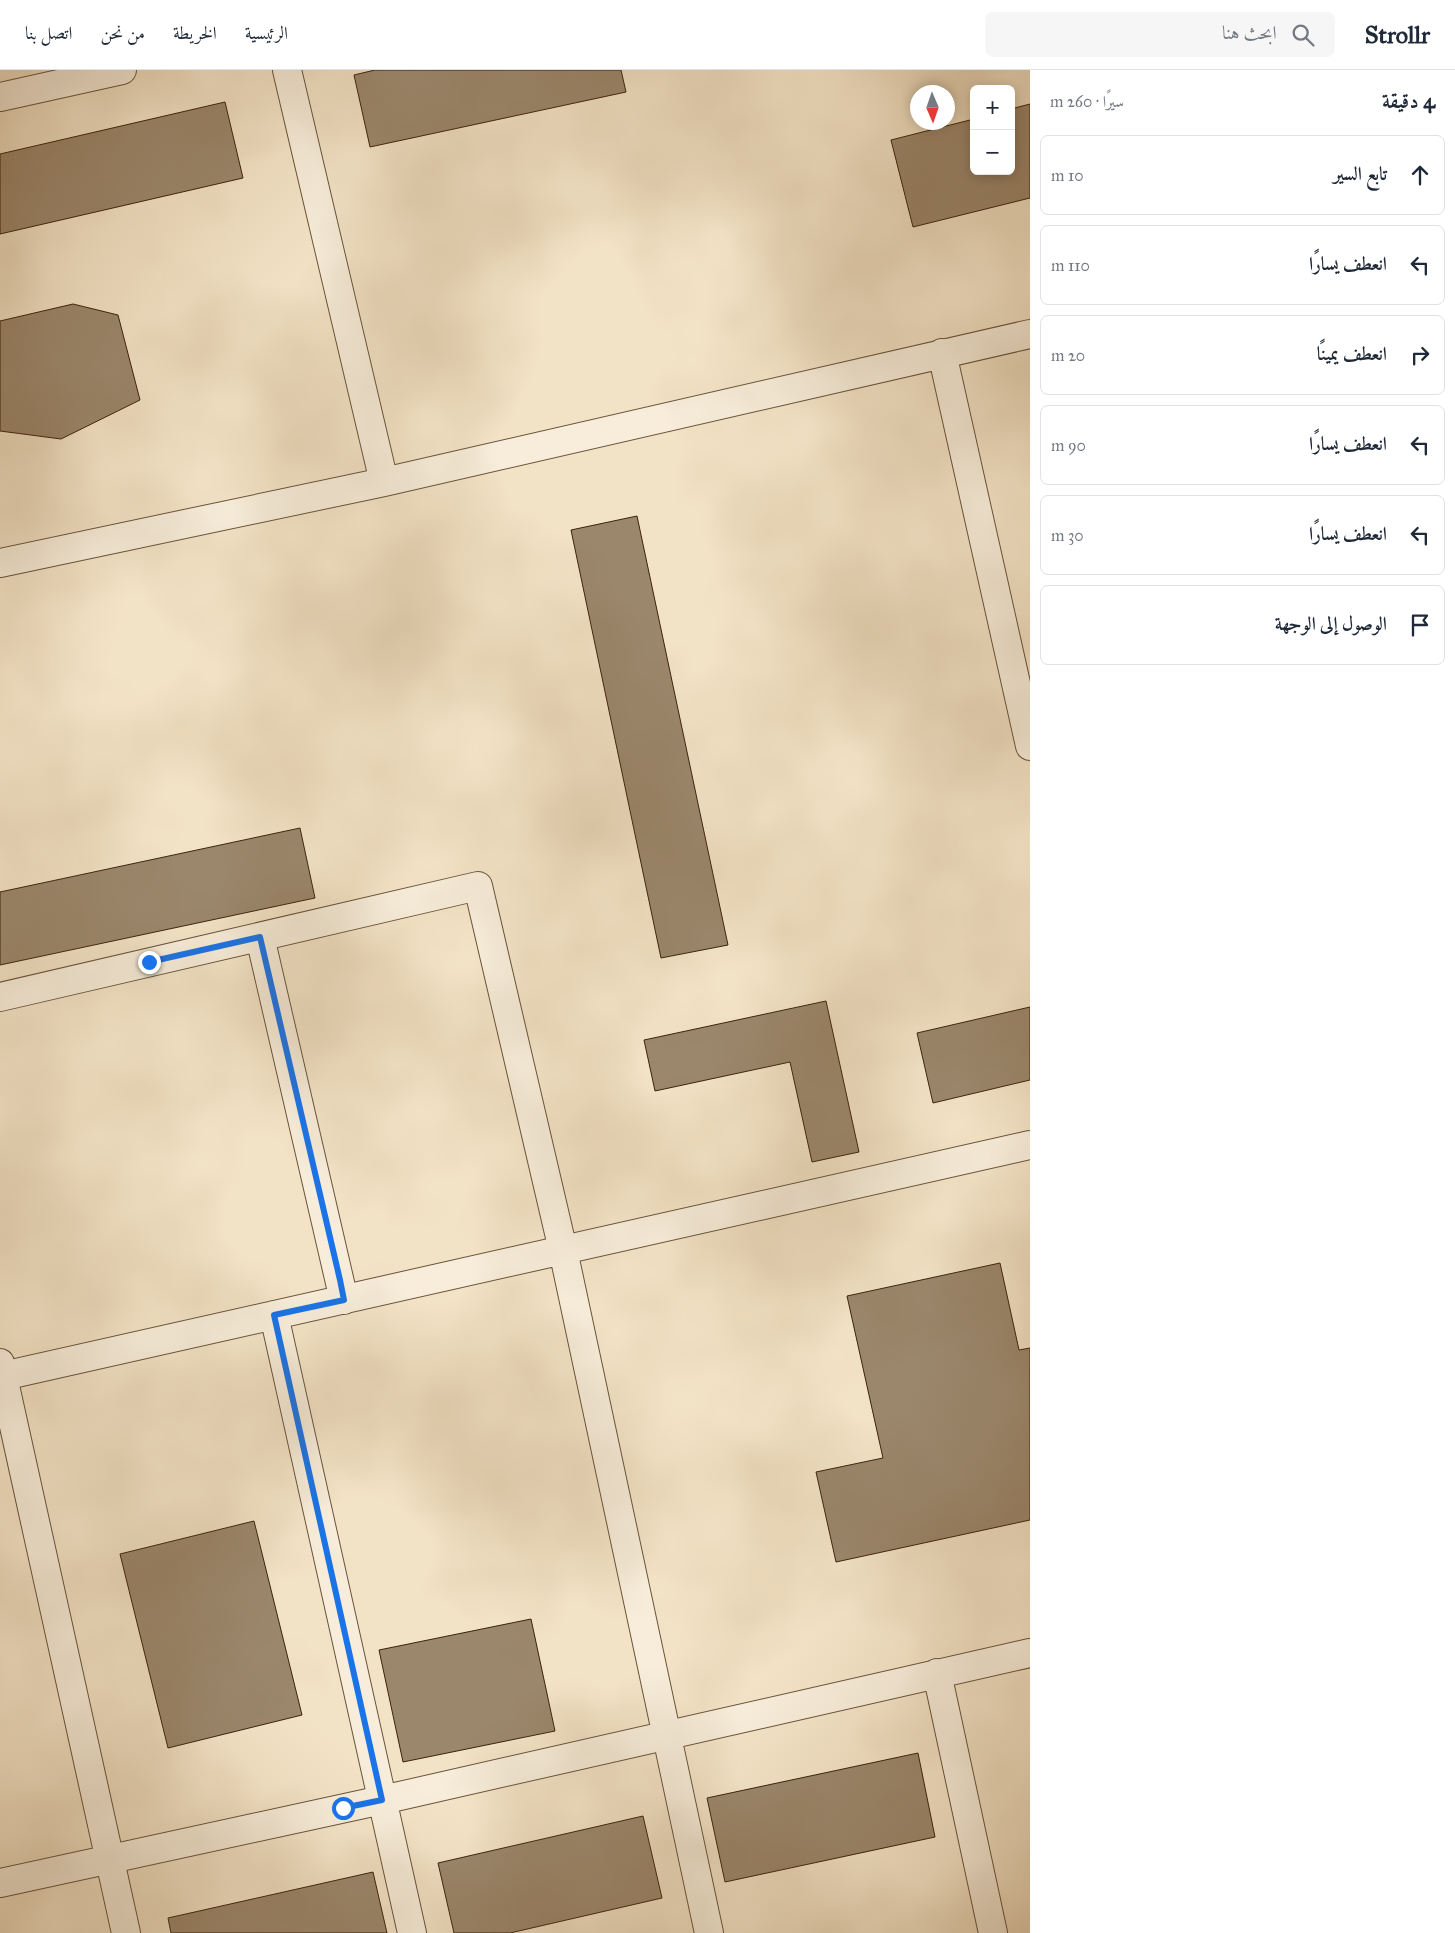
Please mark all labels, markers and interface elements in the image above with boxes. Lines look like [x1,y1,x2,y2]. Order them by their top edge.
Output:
search box [985,12,1335,57]
text: Strollr [1365,20,1430,50]
text: ابحث هنا [1222,21,1277,44]
icon: search [1289,21,1317,49]
text: اتصل بنا [25,22,72,44]
text: من نحن [100,22,145,44]
text: الخريطة [173,22,217,44]
text: الرئيسية [245,22,288,44]
north arrow [910,85,955,130]
map controls [970,85,1015,175]
button: + [970,85,1015,130]
text: 4 دقيقة [1382,88,1435,114]
text: سيرًا · 260 m [1050,92,1124,111]
button: − [970,130,1015,175]
icon: ahead [1406,161,1434,189]
text: تابع السير [1333,162,1387,185]
text: 10 m [1051,166,1083,185]
icon: left [1406,251,1434,279]
text: انعطف يسارًا [1309,252,1387,275]
text: 110 m [1051,256,1090,275]
icon: right [1406,341,1434,369]
text: انعطف يمينًا [1317,342,1387,365]
text: 20 m [1051,346,1085,365]
icon: left [1406,431,1434,459]
text: انعطف يسارًا [1309,432,1387,455]
text: 90 m [1051,436,1086,455]
icon: left [1406,521,1434,549]
text: انعطف يسارًا [1309,522,1387,545]
text: 30 m [1051,526,1084,545]
icon: arrive [1406,611,1434,639]
text: الوصول إلى الوجهة [1275,612,1387,635]
route end [138,951,161,974]
route start [332,1797,355,1820]

